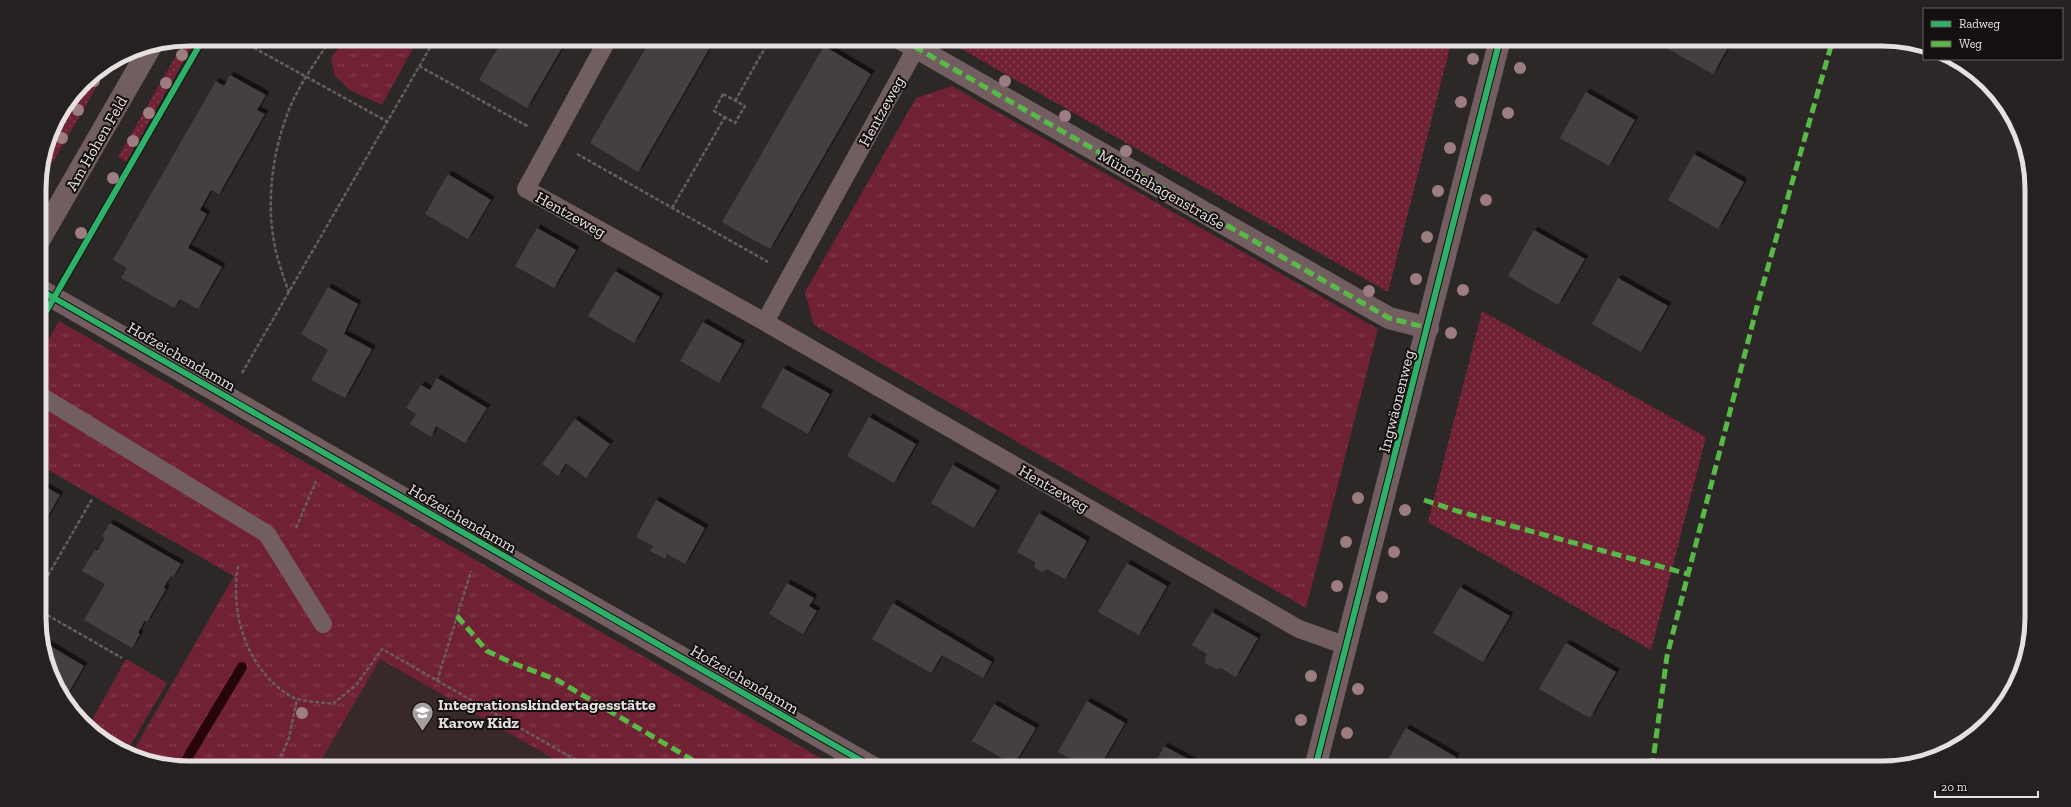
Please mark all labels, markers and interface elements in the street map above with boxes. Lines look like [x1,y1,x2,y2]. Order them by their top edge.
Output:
legend [1923,8,2063,60]
text: Radweg [1959,17,2000,31]
text: Weg [1959,37,1982,51]
street label: Hentzeweg [854,73,909,150]
street label: Am Hohen Feld [62,92,131,194]
street label: Münchehagenstraße [1095,145,1229,233]
street label: Hentzeweg [532,187,609,242]
street label: Hofzeichendamm [124,318,239,395]
street label: Ingwäonenweg [1375,348,1418,454]
street label: Hentzeweg [1015,461,1092,516]
street label: Hofzeichendamm [405,480,520,557]
street label: Hofzeichendamm [687,641,802,718]
place label: Integrationskindertagesstätte Karow Kidz [438,695,656,732]
school or university icon: Integrationskindertagesstätte Karow Kidz [410,700,436,733]
scale bar [1935,773,2038,799]
text: 20 m [1941,780,1968,794]

